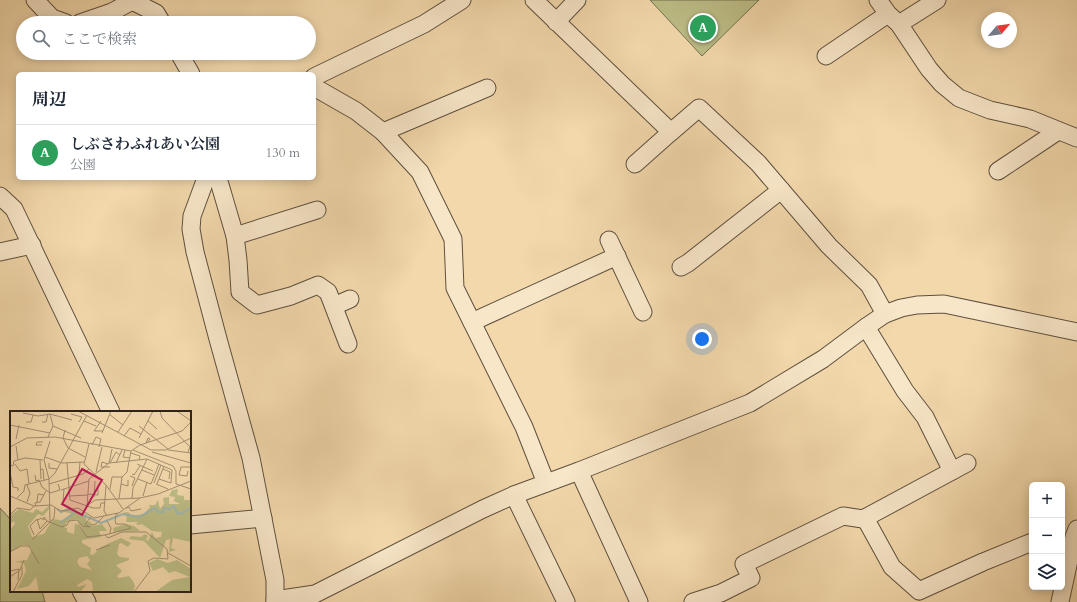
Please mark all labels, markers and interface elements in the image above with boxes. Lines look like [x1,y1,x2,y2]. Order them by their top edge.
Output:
north arrow [981,12,1017,48]
pin: A [690,13,716,43]
search box [16,16,316,60]
icon: search [30,27,52,49]
text: ここで検索 [62,29,137,49]
text: 周辺 [32,88,66,111]
text: しぶさわふれあい公園 [70,134,220,154]
text: A [40,144,50,162]
text: 130 m [266,144,300,162]
text: 公園 [70,156,96,174]
your location [692,329,712,349]
inset map [10,411,191,592]
map controls [1029,482,1065,590]
button: + [1029,482,1065,518]
button: − [1029,518,1065,554]
button: layers [1029,554,1065,590]

